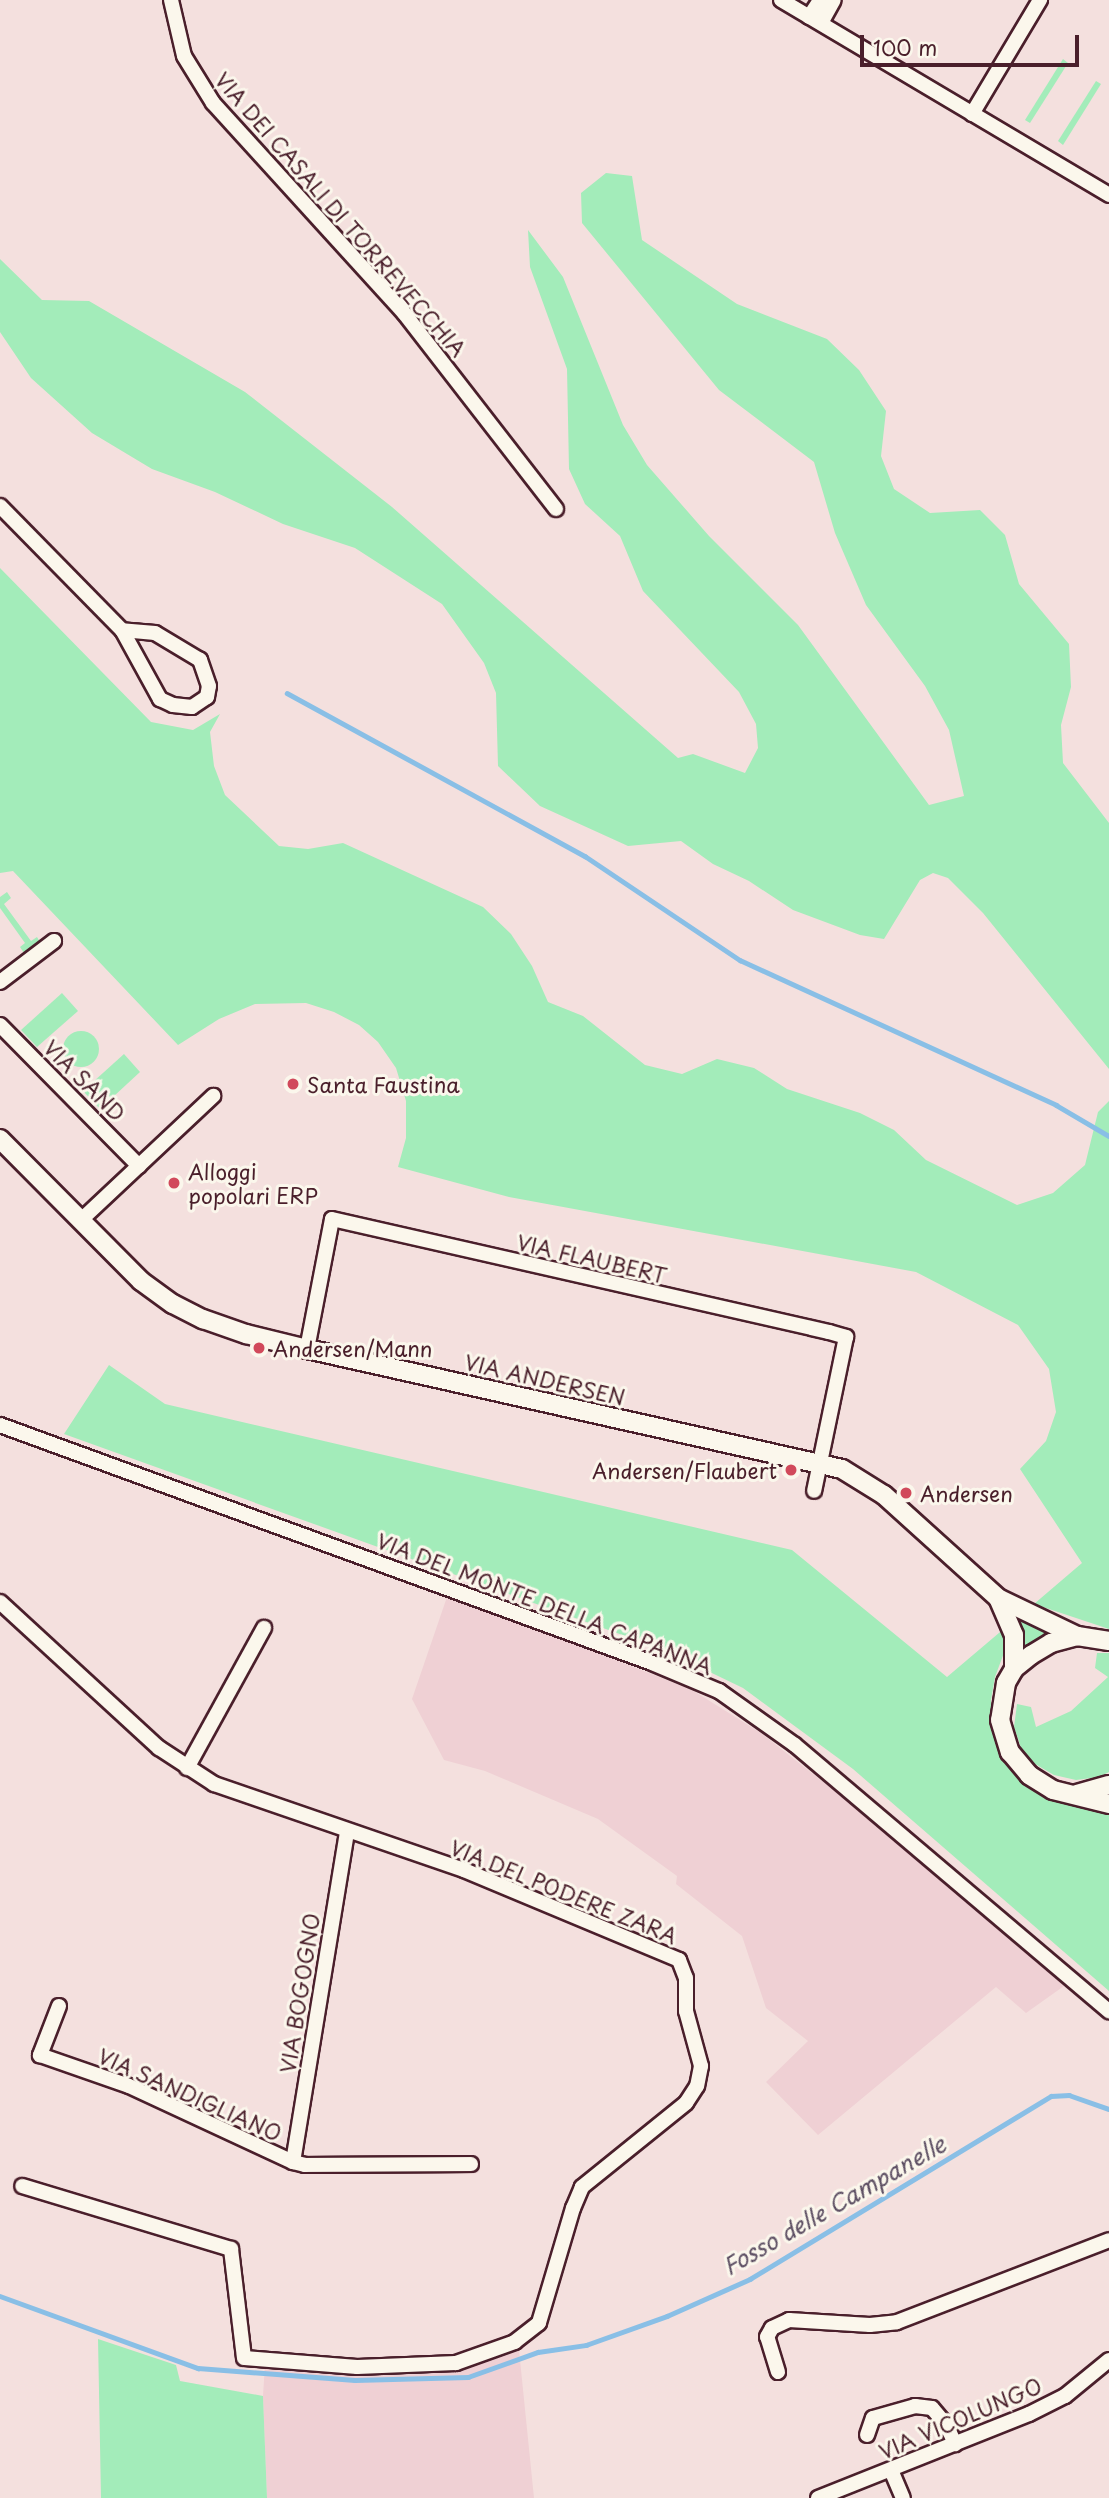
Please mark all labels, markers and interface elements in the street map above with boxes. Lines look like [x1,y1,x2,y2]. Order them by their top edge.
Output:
scale bar [864,21,1083,65]
text: 100 m [873,31,937,63]
street label: VIA DEI CASALI DI TORREVECCHIA [210,66,472,362]
street label: VIA SAND [38,1033,132,1127]
place label: Santa Faustina [307,1071,459,1097]
marker: Santa Faustina [285,1076,301,1092]
place label: Alloggi popolari ERP [188,1158,320,1208]
marker: Alloggi popolari ERP [166,1175,182,1191]
street label: VIA FLAUBERT [514,1228,670,1288]
place label: Andersen/Mann [273,1335,432,1361]
marker: Andersen/Mann [251,1340,267,1356]
street label: VIA ANDERSEN [462,1348,628,1410]
place label: Andersen/Flaubert [592,1457,777,1483]
marker: Andersen/Flaubert [783,1462,799,1478]
place label: Andersen [920,1480,1013,1506]
marker: Andersen [898,1485,914,1501]
street label: VIA DEL MONTE DELLA CAPANNA [370,1526,720,1680]
street label: VIA DEL PODERE ZARA [444,1833,684,1949]
street label: VIA BOGOGNO [274,1911,324,2075]
street label: VIA SANDIGLIANO [93,2042,287,2146]
water label: Fosso delle Campanelle [716,2129,952,2281]
street label: VIA VICOLUNGO [875,2372,1045,2464]

